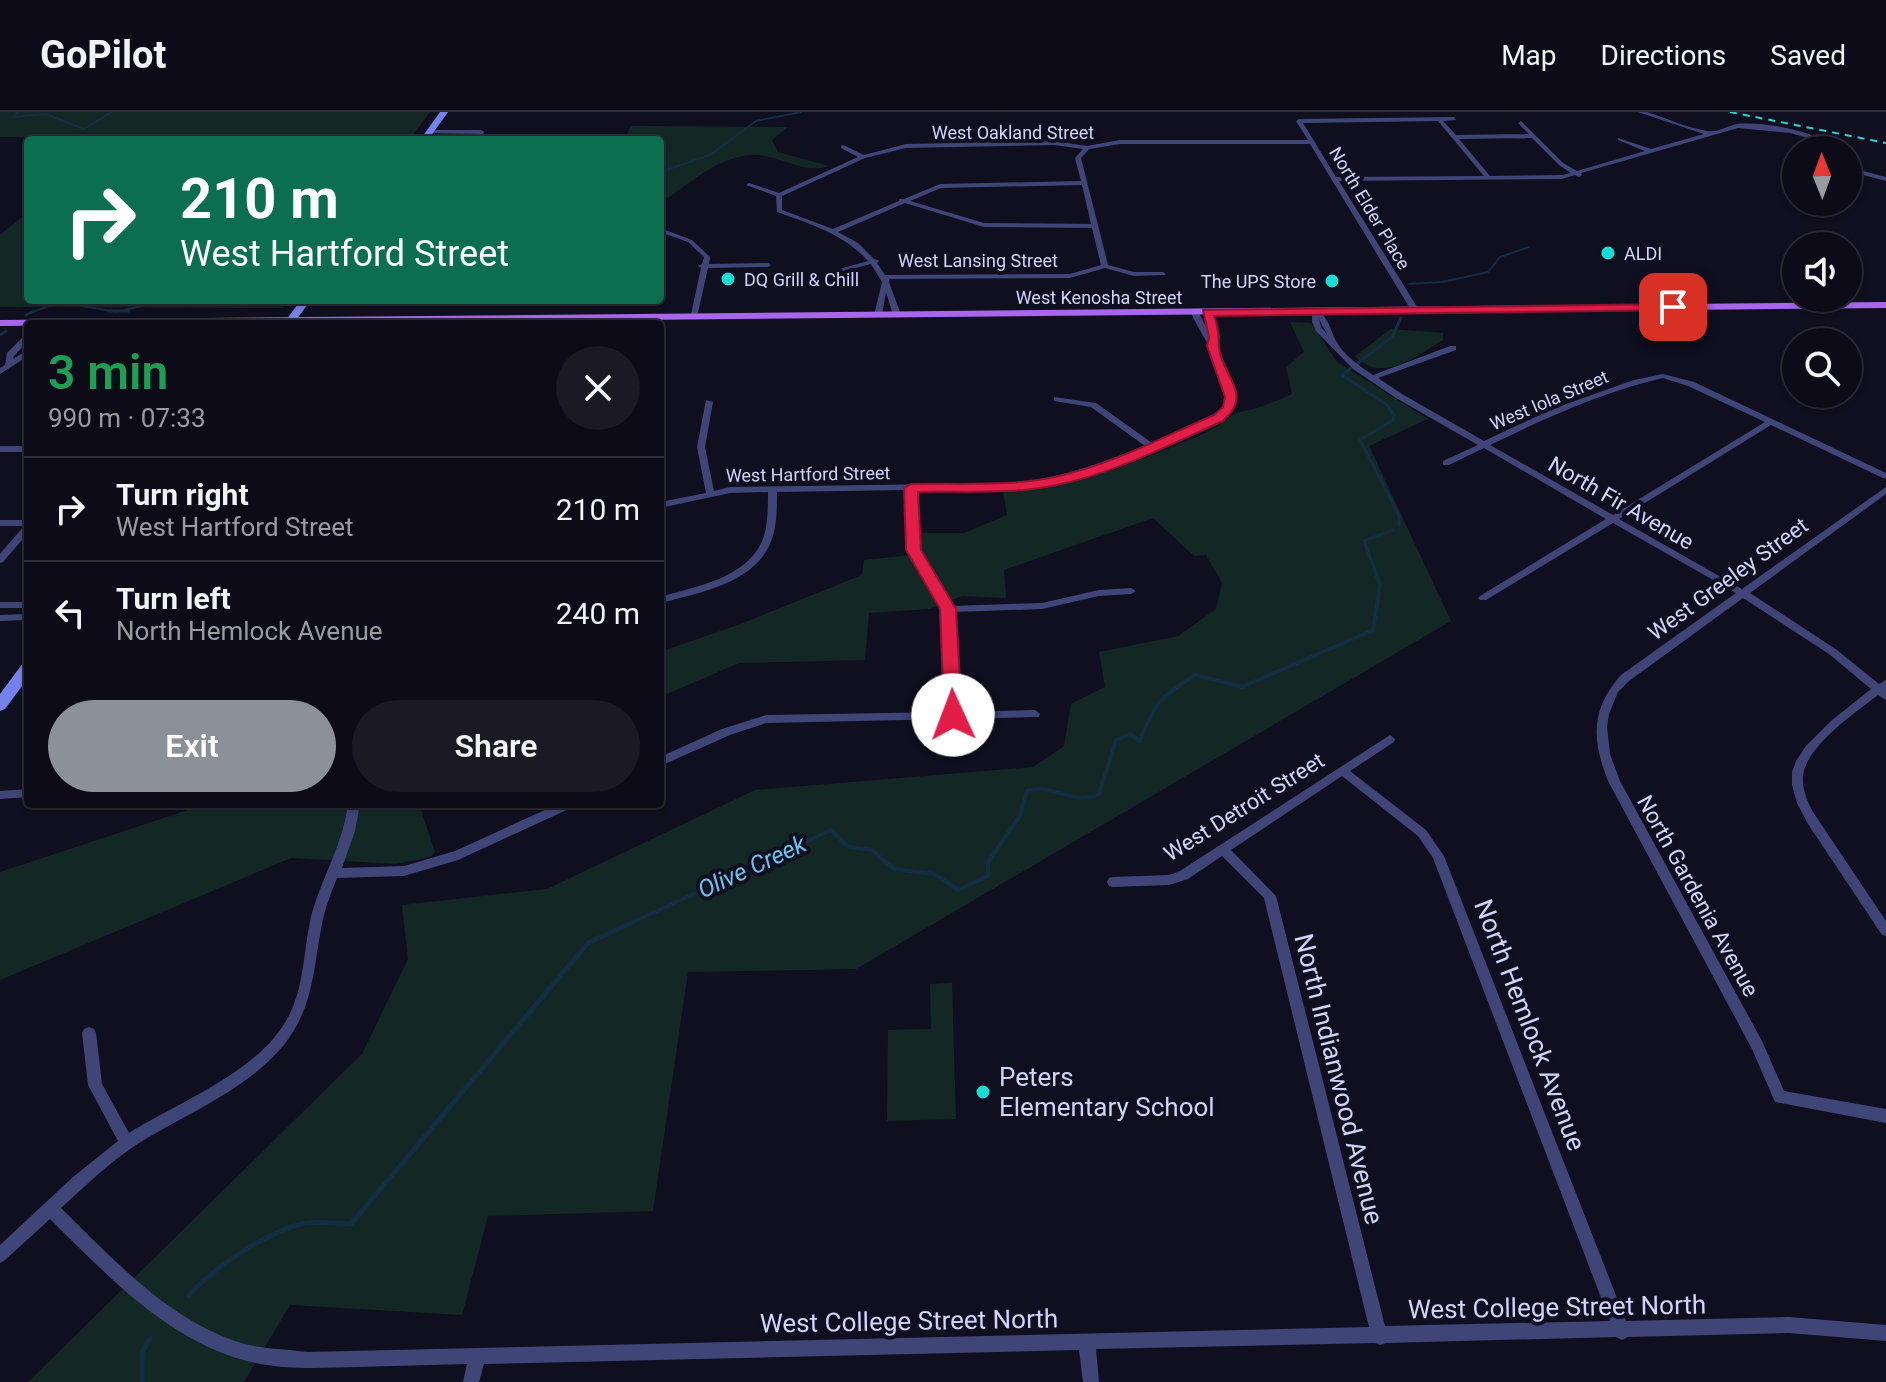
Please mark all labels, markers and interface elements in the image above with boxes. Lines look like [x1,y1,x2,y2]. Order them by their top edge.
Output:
text: GoPilot [40,33,166,77]
text: Map [1501,39,1557,72]
text: Directions [1601,39,1726,72]
text: Saved [1770,39,1846,72]
street label: West Oakland Street [932,122,1094,143]
north arrow [1782,136,1862,216]
map controls [1782,136,1862,408]
street label: North Elder Place [1325,143,1415,273]
text: 210 m [180,166,339,232]
icon: right [48,168,152,272]
button: sound [1782,232,1862,312]
text: West Hartford Street [180,233,509,275]
place label: ALDI [1624,243,1662,264]
marker: ALDI [1599,244,1617,262]
street label: West Lansing Street [898,250,1058,271]
place label: DQ Grill & Chill [744,269,859,290]
marker: DQ Grill & Chill [719,270,737,288]
place label: The UPS Store [1201,271,1316,292]
marker: The UPS Store [1323,272,1341,290]
pin [1639,273,1707,341]
icon: arrive [1651,285,1695,329]
street label: West Kenosha Street [1016,287,1182,308]
button: search [1782,328,1862,408]
text: 3 min [48,344,168,401]
button: close [556,346,640,430]
street label: West Iola Street [1487,366,1611,434]
text: 990 m · 07:33 [48,403,206,433]
street label: North Fir Avenue [1544,451,1698,555]
street label: West Hartford Street [726,462,891,486]
text: Turn right [116,477,249,512]
icon: right [48,487,92,531]
text: 210 m [556,492,640,527]
text: West Hartford Street [116,512,354,542]
street label: West Greeley Street [1643,513,1813,645]
text: Turn left [116,581,231,616]
icon: left [48,591,92,635]
text: 240 m [556,596,640,631]
text: North Hemlock Avenue [116,616,383,646]
position arrow [911,673,995,757]
button: Exit [48,700,336,792]
button: Share [352,700,640,792]
street label: West Detroit Street [1159,748,1329,866]
street label: North Gardenia Avenue [1632,791,1764,1001]
water label: Olive Creek [694,829,812,904]
street label: North Hemlock Avenue [1468,895,1592,1155]
street label: North Indianwood Avenue [1288,931,1390,1227]
place label: Peters Elementary School [999,1062,1215,1122]
marker: Peters Elementary School [974,1083,992,1101]
street label: West College Street North [1407,1289,1707,1325]
street label: West College Street North [759,1303,1059,1339]

